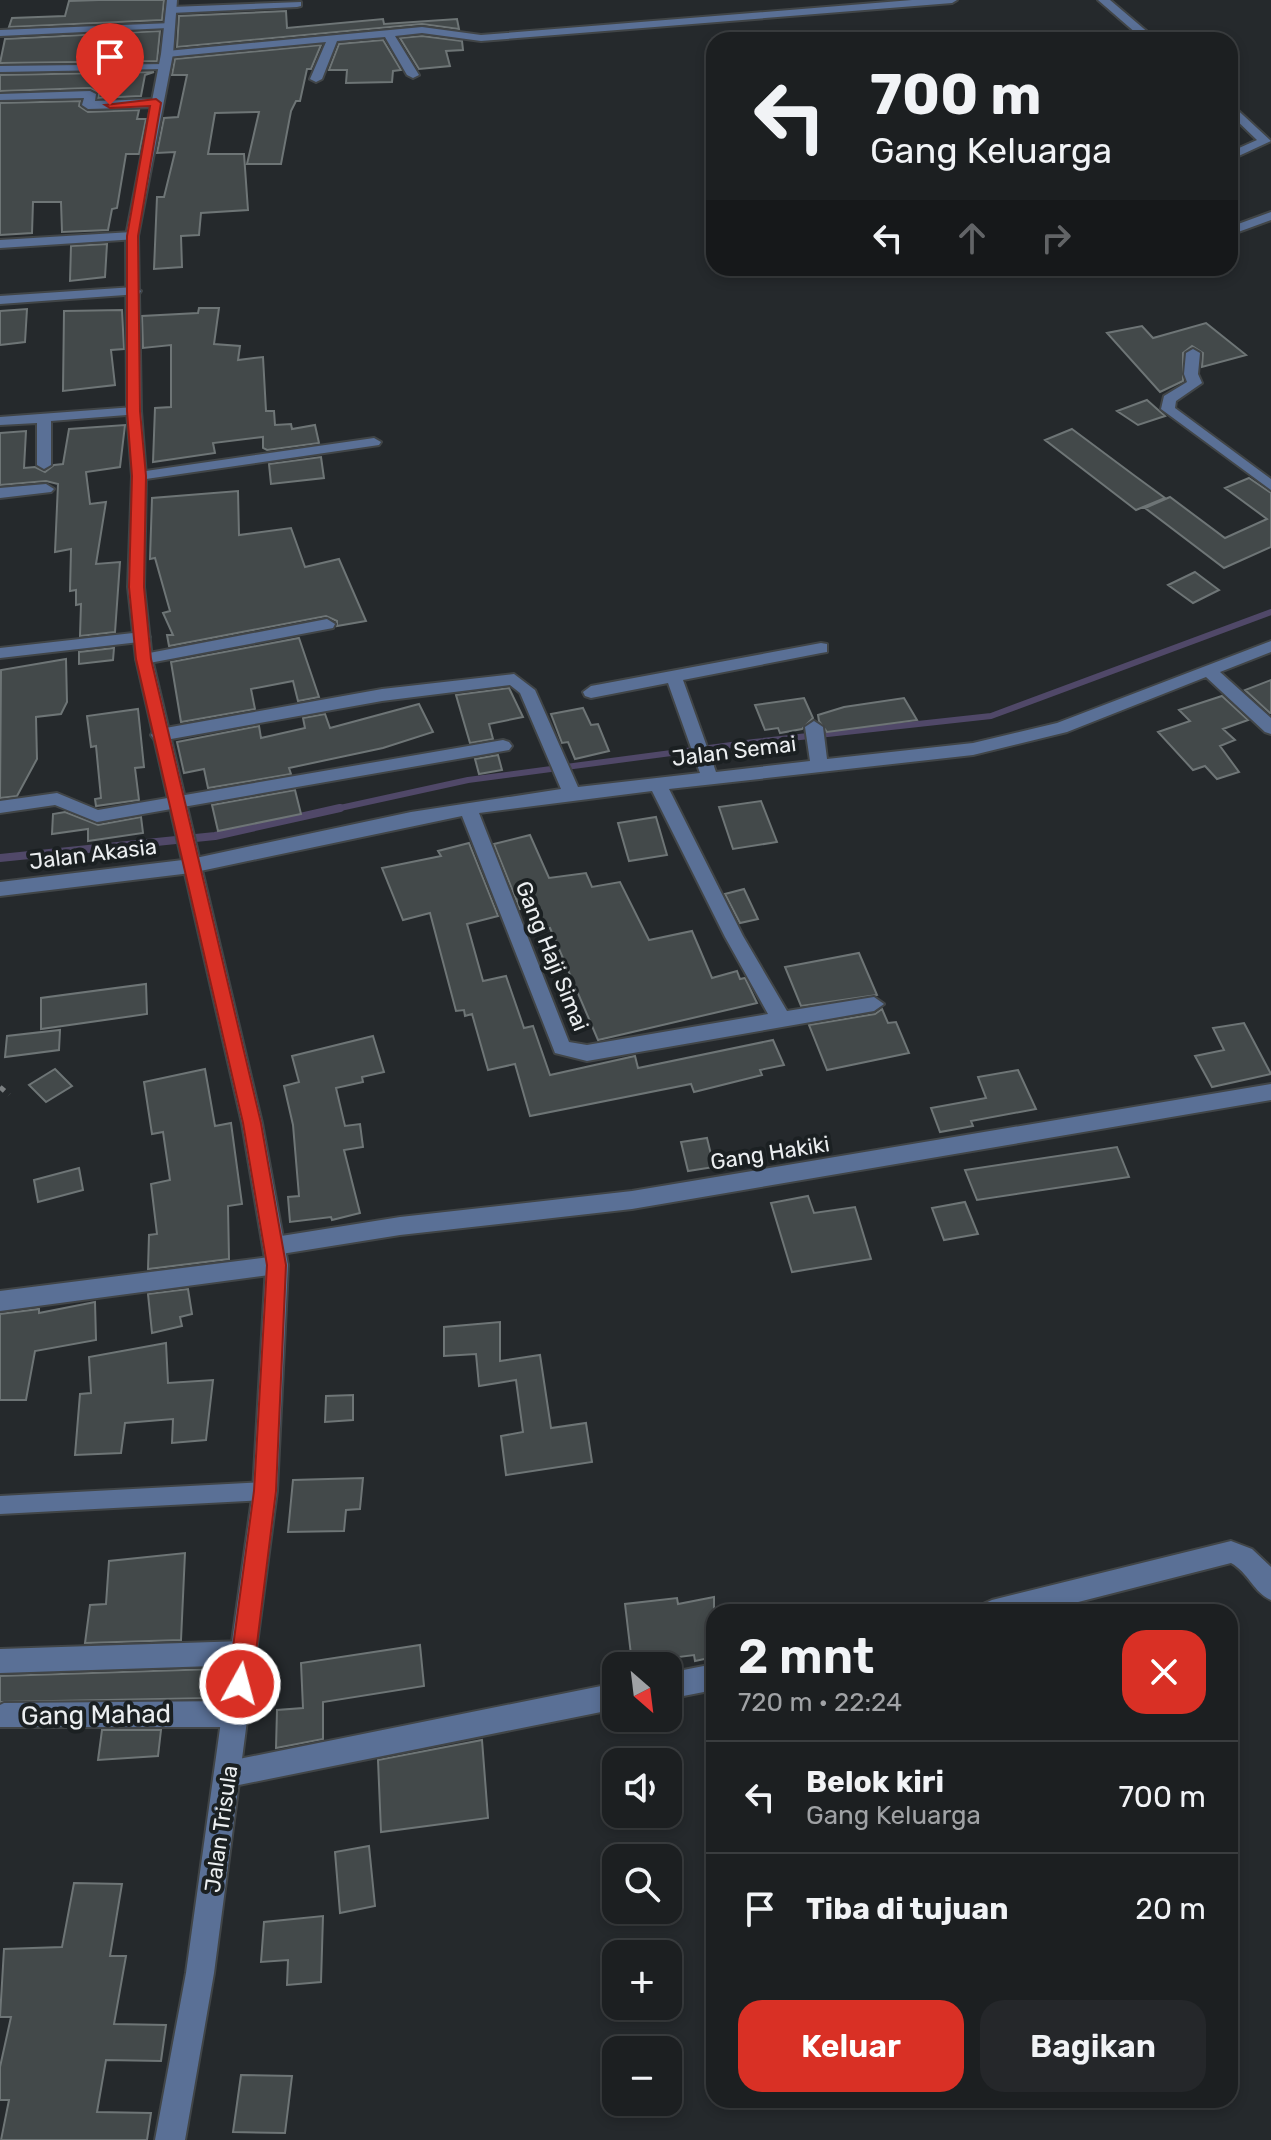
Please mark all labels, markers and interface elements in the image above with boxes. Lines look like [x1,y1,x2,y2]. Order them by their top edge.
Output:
pin [76,23,144,105]
icon: arrive [88,35,132,79]
text: 700 m [870,62,1041,128]
icon: left [738,64,842,168]
text: Gang Keluarga [870,129,1112,172]
icon: left [866,216,910,260]
icon: ahead [950,216,994,260]
icon: right [1034,216,1078,260]
street label: Jalan Semai [670,730,798,772]
street label: Jalan Akasia [28,833,158,875]
street label: Gang Haji Simai [510,877,594,1035]
street label: Gang Hakiki [709,1130,831,1176]
text: 2 mnt [738,1628,874,1685]
button: close [1122,1630,1206,1714]
position arrow [198,1642,282,1726]
north arrow [602,1652,682,1732]
map controls [602,1652,682,2116]
text: 720 m · 22:24 [738,1687,902,1718]
street label: Gang Mahad [21,1698,171,1732]
button: sound [602,1748,682,1828]
street label: Jalan Trisula [199,1764,243,1894]
text: Belok kiri [806,1764,944,1800]
icon: left [738,1775,782,1819]
text: 700 m [1118,1779,1206,1815]
text: Gang Keluarga [806,1800,981,1831]
button: search [602,1844,682,1924]
icon: arrive [738,1887,782,1931]
text: Tiba di tujuan [806,1891,1008,1927]
text: 20 m [1135,1891,1206,1927]
button: + [602,1940,682,2020]
button: Keluar [738,2000,964,2092]
button: Bagikan [980,2000,1206,2092]
button: − [602,2036,682,2116]

